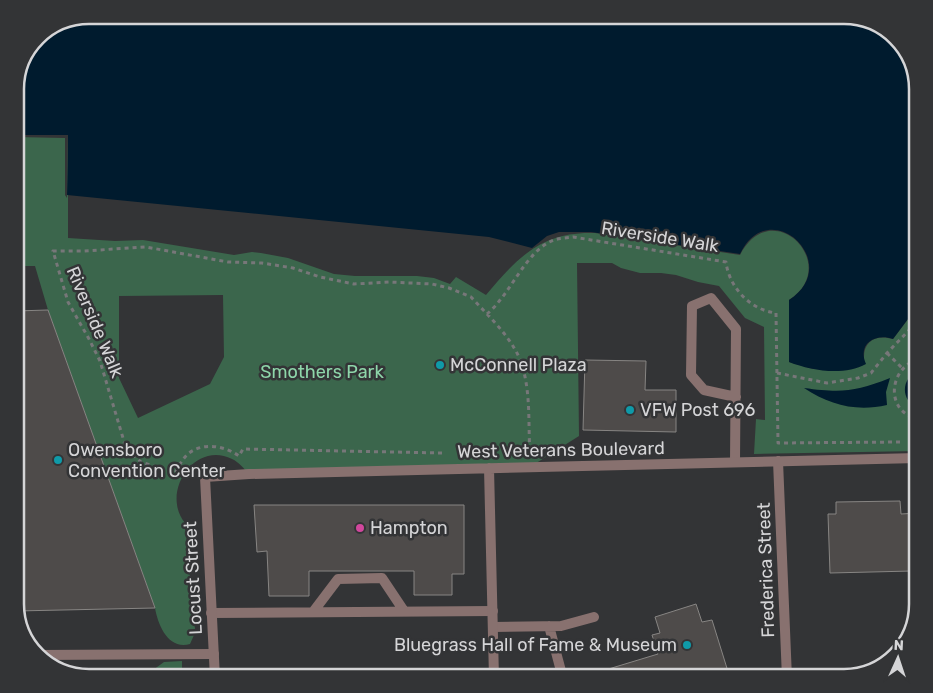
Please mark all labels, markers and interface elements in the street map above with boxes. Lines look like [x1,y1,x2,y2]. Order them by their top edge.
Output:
street label: Riverside Walk [600,217,721,257]
street label: Riverside Walk [62,263,129,382]
place label: McConnell Plaza [450,354,587,376]
marker: McConnell Plaza [434,359,446,371]
park label: Smothers Park [260,361,384,383]
place label: VFW Post 696 [640,399,756,421]
marker: VFW Post 696 [624,404,636,416]
street label: West Veterans Boulevard [457,437,665,463]
place label: Owensboro Convention Center [68,439,225,482]
marker: Owensboro Convention Center [52,454,64,466]
street label: Frederica Street [753,502,779,638]
place label: Hampton [370,517,448,539]
street label: Locust Street [179,521,207,635]
marker: Hampton [354,522,366,534]
north arrow [873,633,923,683]
place label: Bluegrass Hall of Fame & Museum [394,634,677,656]
text: N [893,637,904,654]
marker: Bluegrass Hall of Fame & Museum [681,639,693,651]

